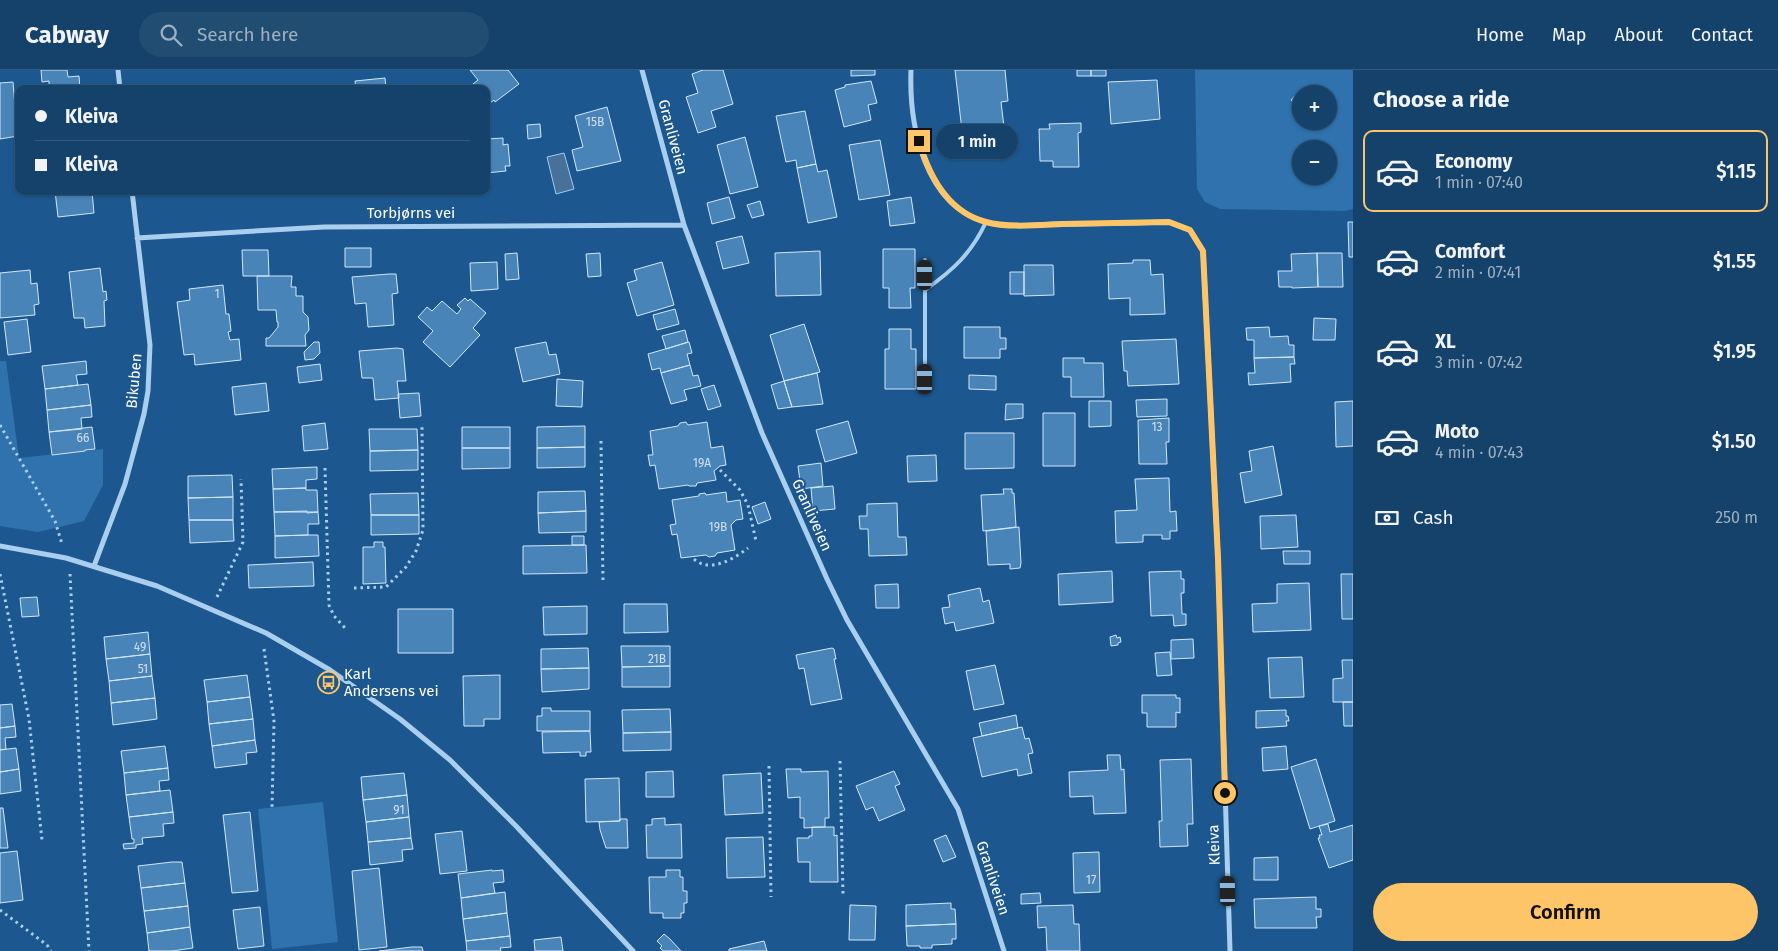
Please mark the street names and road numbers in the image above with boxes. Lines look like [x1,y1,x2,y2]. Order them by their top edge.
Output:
street label: Granliveien [654,97,692,177]
street label: Torbjørns vei [367,204,455,222]
street label: Bikuben [123,353,145,409]
street label: Granliveien [788,476,836,554]
street label: Kleiva [1204,824,1224,866]
street label: Granliveien [973,839,1013,917]

